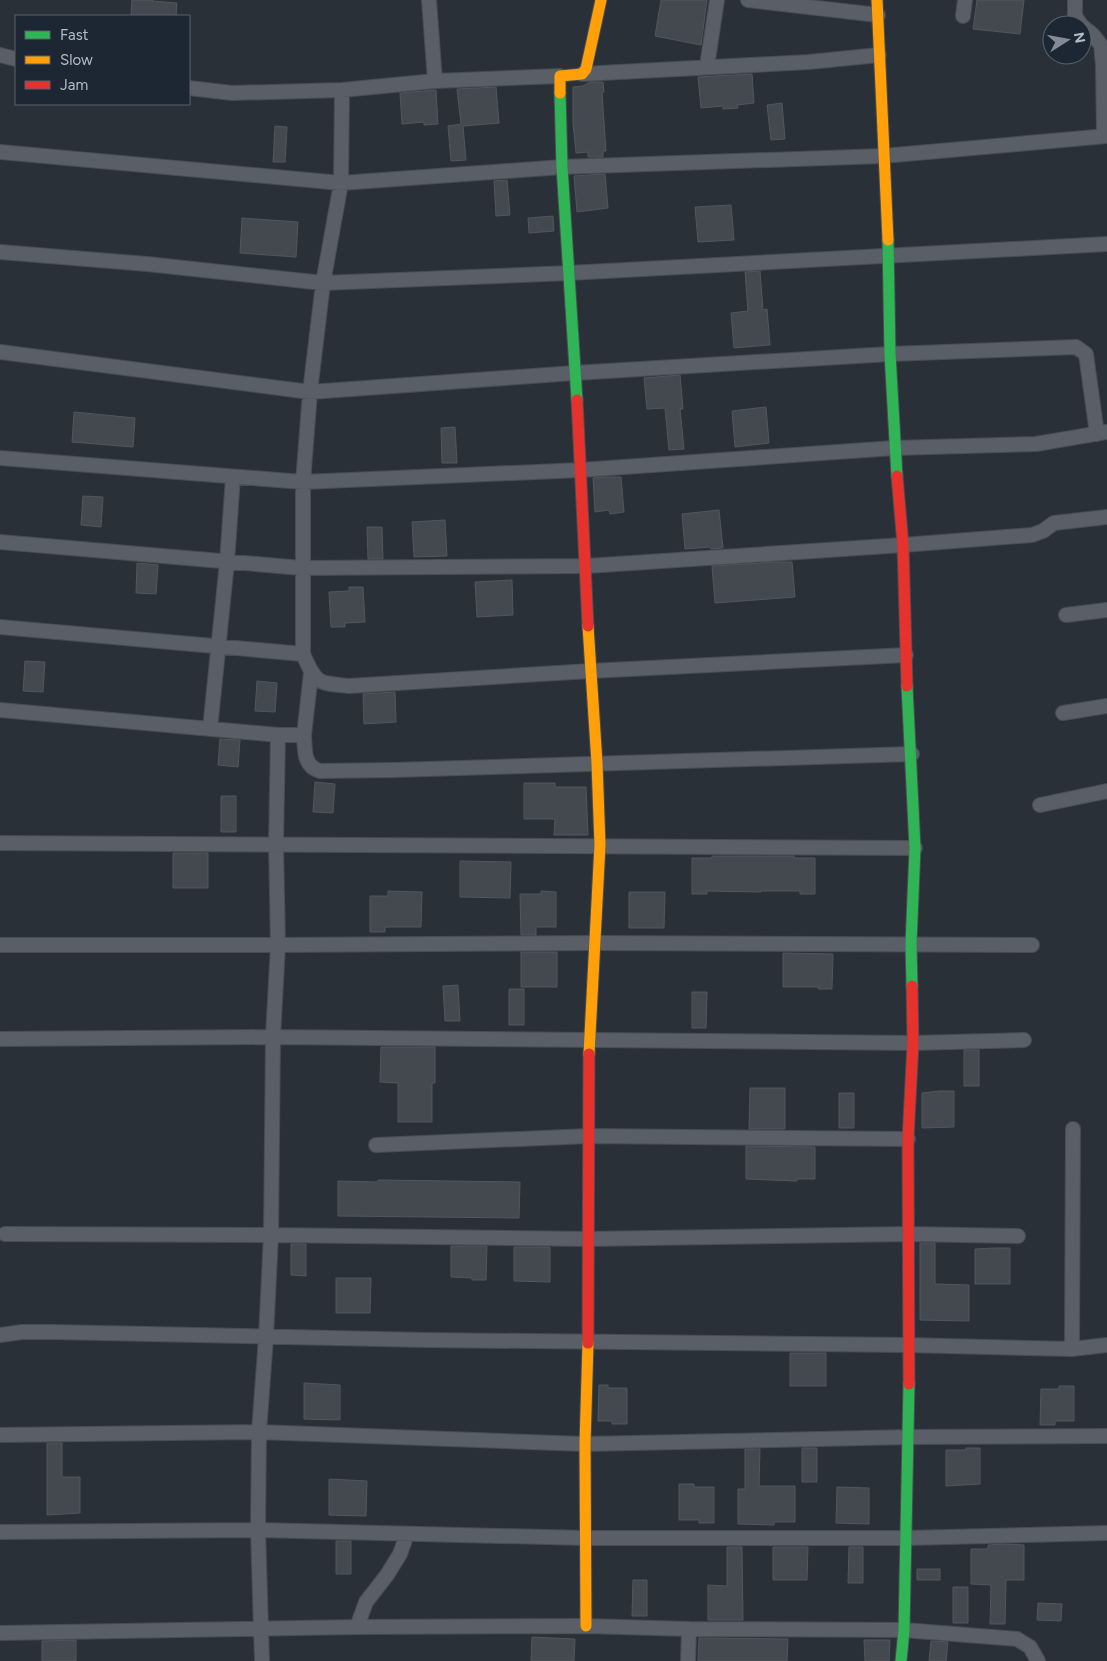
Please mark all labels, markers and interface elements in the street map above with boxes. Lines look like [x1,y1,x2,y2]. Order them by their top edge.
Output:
legend [15,15,190,105]
north arrow [1042,15,1092,65]
text: Fast [60,26,89,44]
text: N [1070,31,1089,45]
text: Slow [60,51,93,69]
text: Jam [60,76,88,94]

